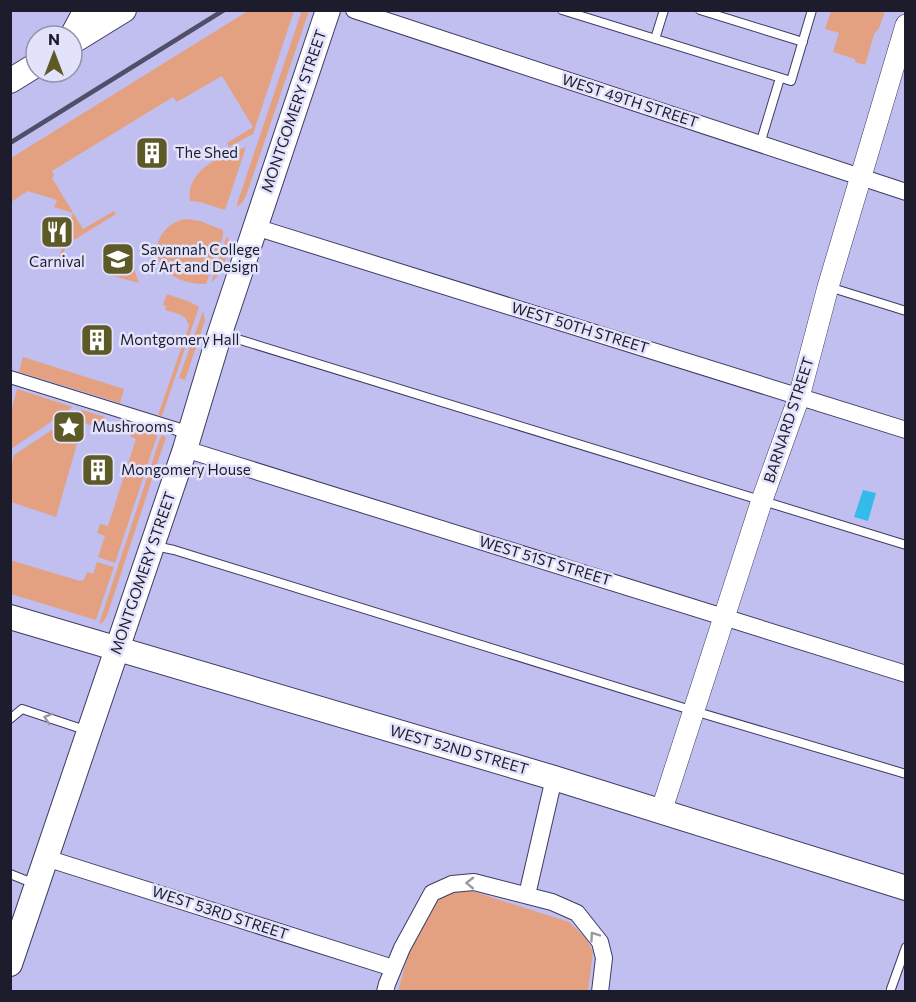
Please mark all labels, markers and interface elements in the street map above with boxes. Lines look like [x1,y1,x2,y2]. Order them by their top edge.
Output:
north arrow [24,24,84,84]
street label: MONTGOMERY STREET [257,27,330,194]
text: N [48,29,60,48]
street label: WEST 49TH STREET [560,69,701,131]
building icon: The Shed [134,135,170,171]
place label: The Shed [175,143,238,161]
restaurant icon: Carnival [39,214,75,250]
place label: Savannah College of Art and Design [141,240,260,275]
school or university icon: Savannah College of Art and Design [100,241,136,277]
place label: Carnival [29,252,85,270]
street label: WEST 50TH STREET [509,298,651,357]
building icon: Montgomery Hall [79,322,115,358]
place label: Montgomery Hall [120,330,239,348]
street label: BARNARD STREET [759,354,817,485]
place icon: Mushrooms [51,409,87,445]
place label: Mushrooms [92,417,174,435]
building icon: Mongomery House [80,452,116,488]
place label: Mongomery House [121,460,251,478]
street label: MONTGOMERY STREET [106,489,179,656]
street label: WEST 51ST STREET [477,531,614,589]
one-way arrow [43,712,54,725]
street label: WEST 52ND STREET [388,721,531,778]
one-way arrow [465,877,474,889]
street label: WEST 53RD STREET [150,882,291,943]
one-way arrow [590,931,601,942]

